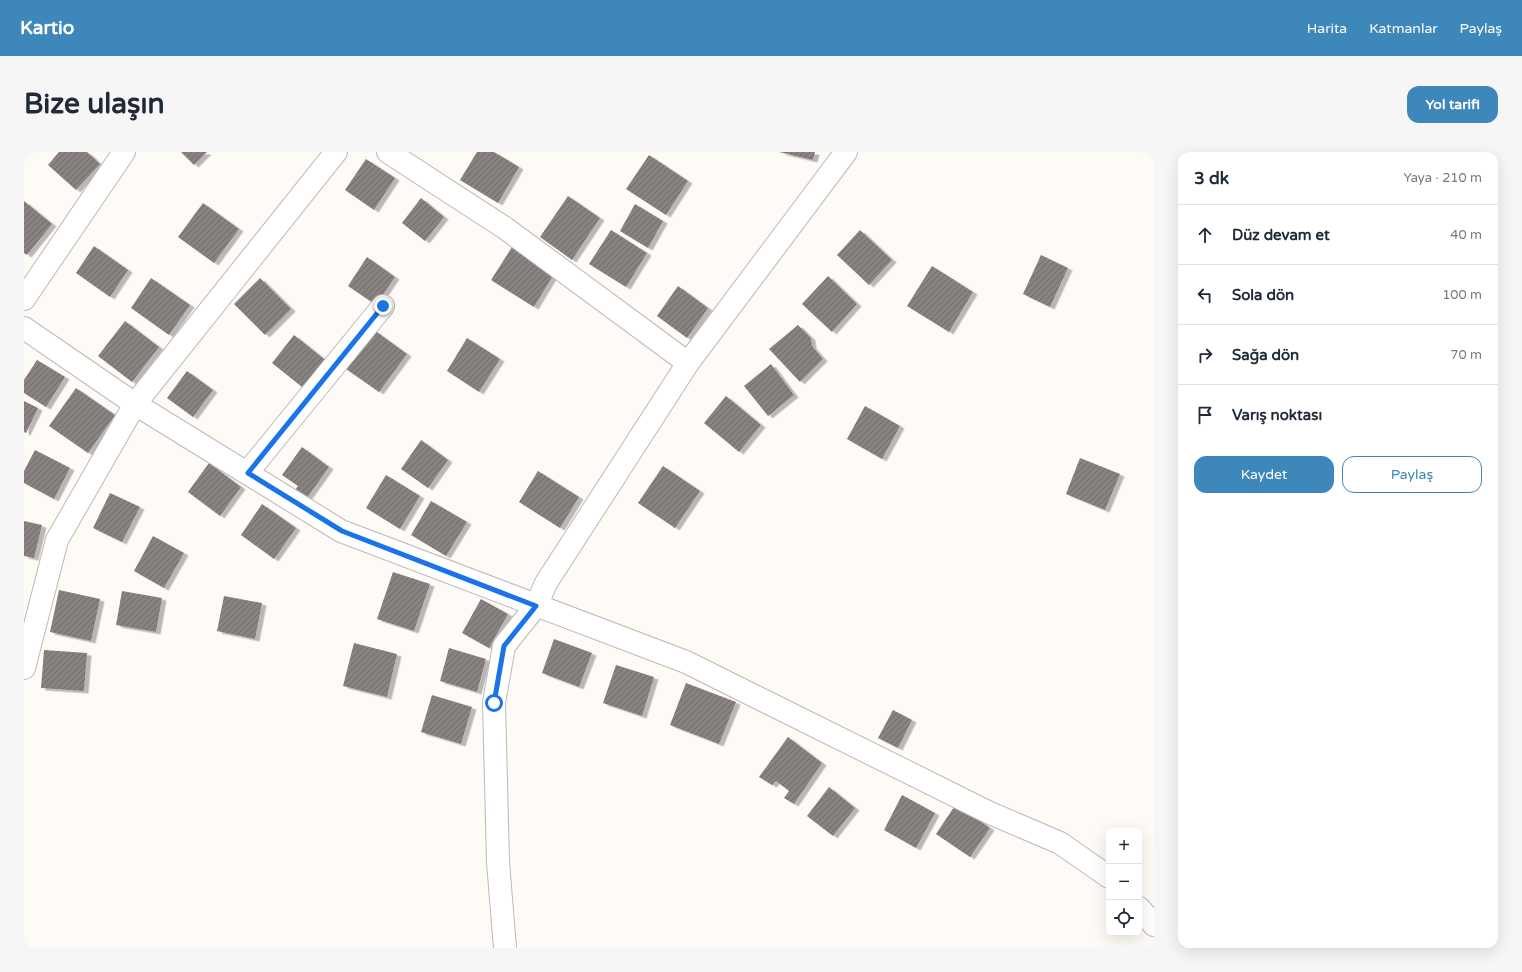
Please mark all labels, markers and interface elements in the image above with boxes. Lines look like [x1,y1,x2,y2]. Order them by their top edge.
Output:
text: Kartio [20,17,74,39]
text: Harita [1307,20,1347,37]
text: Katmanlar [1369,20,1438,37]
text: Paylaş [1460,20,1502,37]
button: Yol tarifi [1407,86,1498,123]
text: Bize ulaşın [24,87,164,121]
text: 3 dk [1194,168,1229,189]
text: Yaya · 210 m [1403,170,1482,186]
icon: ahead [1194,224,1216,246]
text: Düz devam et [1232,226,1330,244]
text: 40 m [1450,227,1482,243]
icon: left [1194,284,1216,306]
text: Sola dön [1232,286,1294,304]
text: 100 m [1442,287,1482,303]
route end [374,297,392,315]
icon: right [1194,344,1216,366]
text: Sağa dön [1232,346,1299,364]
text: 70 m [1450,347,1482,363]
icon: arrive [1194,404,1216,426]
text: Varış noktası [1232,406,1322,424]
button: Kaydet [1194,456,1334,493]
button: Paylaş [1342,456,1482,493]
route start [485,694,503,712]
map controls [1106,828,1142,936]
button: + [1106,828,1142,864]
button: − [1106,864,1142,900]
button: locate [1106,900,1142,936]

